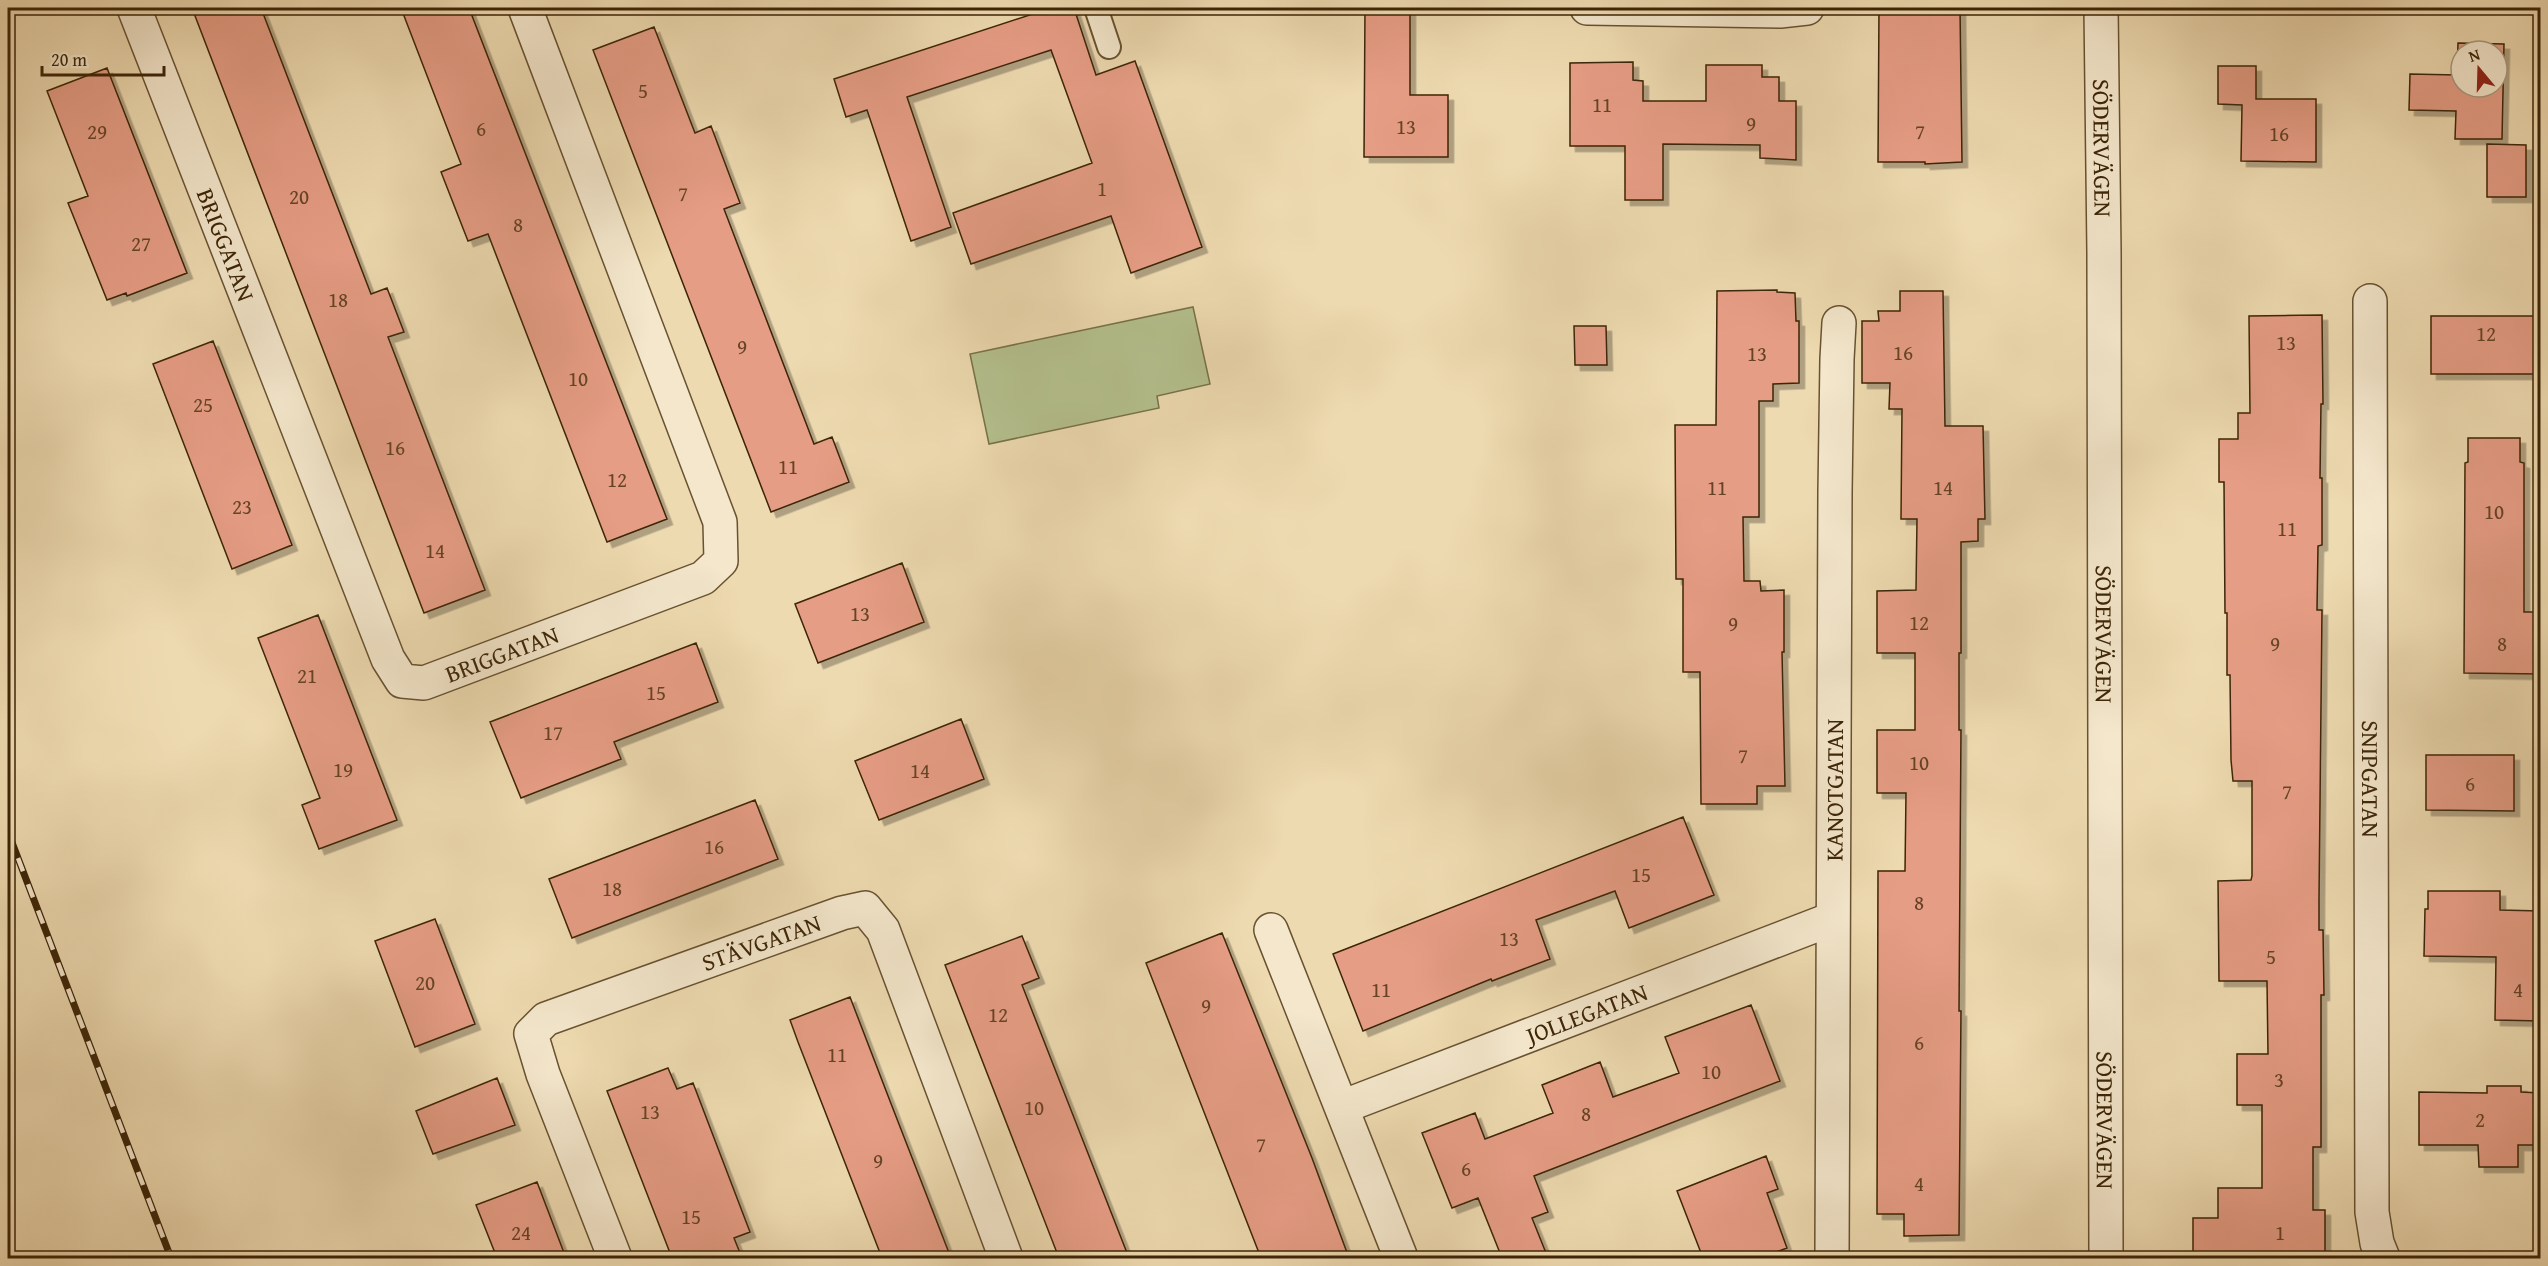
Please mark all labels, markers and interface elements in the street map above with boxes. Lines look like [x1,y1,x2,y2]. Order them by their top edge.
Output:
scale bar [42,39,164,77]
north arrow [2449,39,2509,99]
text: N [2465,42,2483,68]
text: 20 m [51,46,87,73]
house number: 5 [638,75,648,106]
street label: SÖDERVÄGEN [2084,79,2121,218]
house number: 11 [1592,89,1612,120]
house number: 9 [1746,108,1756,139]
house number: 13 [1396,111,1416,142]
house number: 6 [476,113,486,144]
house number: 29 [87,116,107,147]
house number: 7 [1915,116,1925,147]
house number: 16 [2269,118,2289,149]
house number: 1 [1097,173,1107,204]
house number: 7 [678,178,688,209]
house number: 20 [289,181,309,212]
street label: BRIGGATAN [188,183,264,307]
house number: 8 [513,209,523,240]
house number: 27 [131,228,151,259]
house number: 18 [328,284,348,315]
house number: 12 [2476,318,2496,349]
house number: 13 [2276,327,2296,358]
house number: 9 [737,331,747,362]
house number: 16 [1893,337,1913,368]
house number: 13 [1747,338,1767,369]
house number: 10 [568,363,588,394]
house number: 25 [193,389,213,420]
house number: 16 [385,432,405,463]
house number: 11 [778,451,798,482]
house number: 12 [607,464,627,495]
house number: 11 [1707,472,1727,503]
house number: 14 [1933,472,1953,503]
house number: 23 [232,491,252,522]
house number: 10 [2484,496,2504,527]
house number: 11 [2277,513,2297,544]
house number: 14 [425,535,445,566]
street label: SÖDERVÄGEN [2087,565,2122,703]
house number: 13 [850,598,870,629]
house number: 12 [1909,607,1929,638]
house number: 9 [1728,608,1738,639]
street label: BRIGGATAN [440,616,564,691]
house number: 9 [2270,628,2280,659]
house number: 8 [2497,628,2507,659]
house number: 21 [297,660,317,691]
house number: 15 [646,677,666,708]
house number: 17 [543,717,563,748]
street label: KANOTGATAN [1816,718,1852,861]
street label: SNIPGATAN [2353,720,2389,838]
house number: 7 [1738,740,1748,771]
house number: 10 [1909,747,1929,778]
house number: 19 [333,754,353,785]
house number: 14 [910,755,930,786]
house number: 6 [2465,768,2475,799]
house number: 7 [2282,776,2292,807]
house number: 16 [704,831,724,862]
house number: 15 [1631,859,1651,890]
house number: 18 [602,873,622,904]
house number: 8 [1914,887,1924,918]
street label: STÄVGATAN [697,904,826,979]
house number: 13 [1499,923,1519,954]
house number: 5 [2266,941,2276,972]
house number: 20 [415,967,435,998]
house number: 11 [1371,974,1391,1005]
street label: JOLLEGATAN [1518,974,1653,1053]
house number: 4 [2513,974,2523,1005]
house number: 9 [1201,990,1211,1021]
house number: 12 [988,999,1008,1030]
house number: 6 [1914,1027,1924,1058]
house number: 11 [827,1039,847,1070]
street label: SÖDERVÄGEN [2088,1051,2123,1189]
house number: 10 [1701,1056,1721,1087]
house number: 3 [2274,1064,2284,1095]
house number: 10 [1024,1092,1044,1123]
house number: 13 [640,1096,660,1127]
house number: 8 [1581,1098,1591,1129]
house number: 2 [2475,1104,2485,1135]
house number: 7 [1256,1129,1266,1160]
house number: 9 [873,1145,883,1176]
house number: 6 [1461,1153,1471,1184]
house number: 4 [1914,1168,1924,1199]
house number: 15 [681,1201,701,1232]
house number: 24 [511,1217,531,1248]
house number: 1 [2275,1217,2285,1248]

